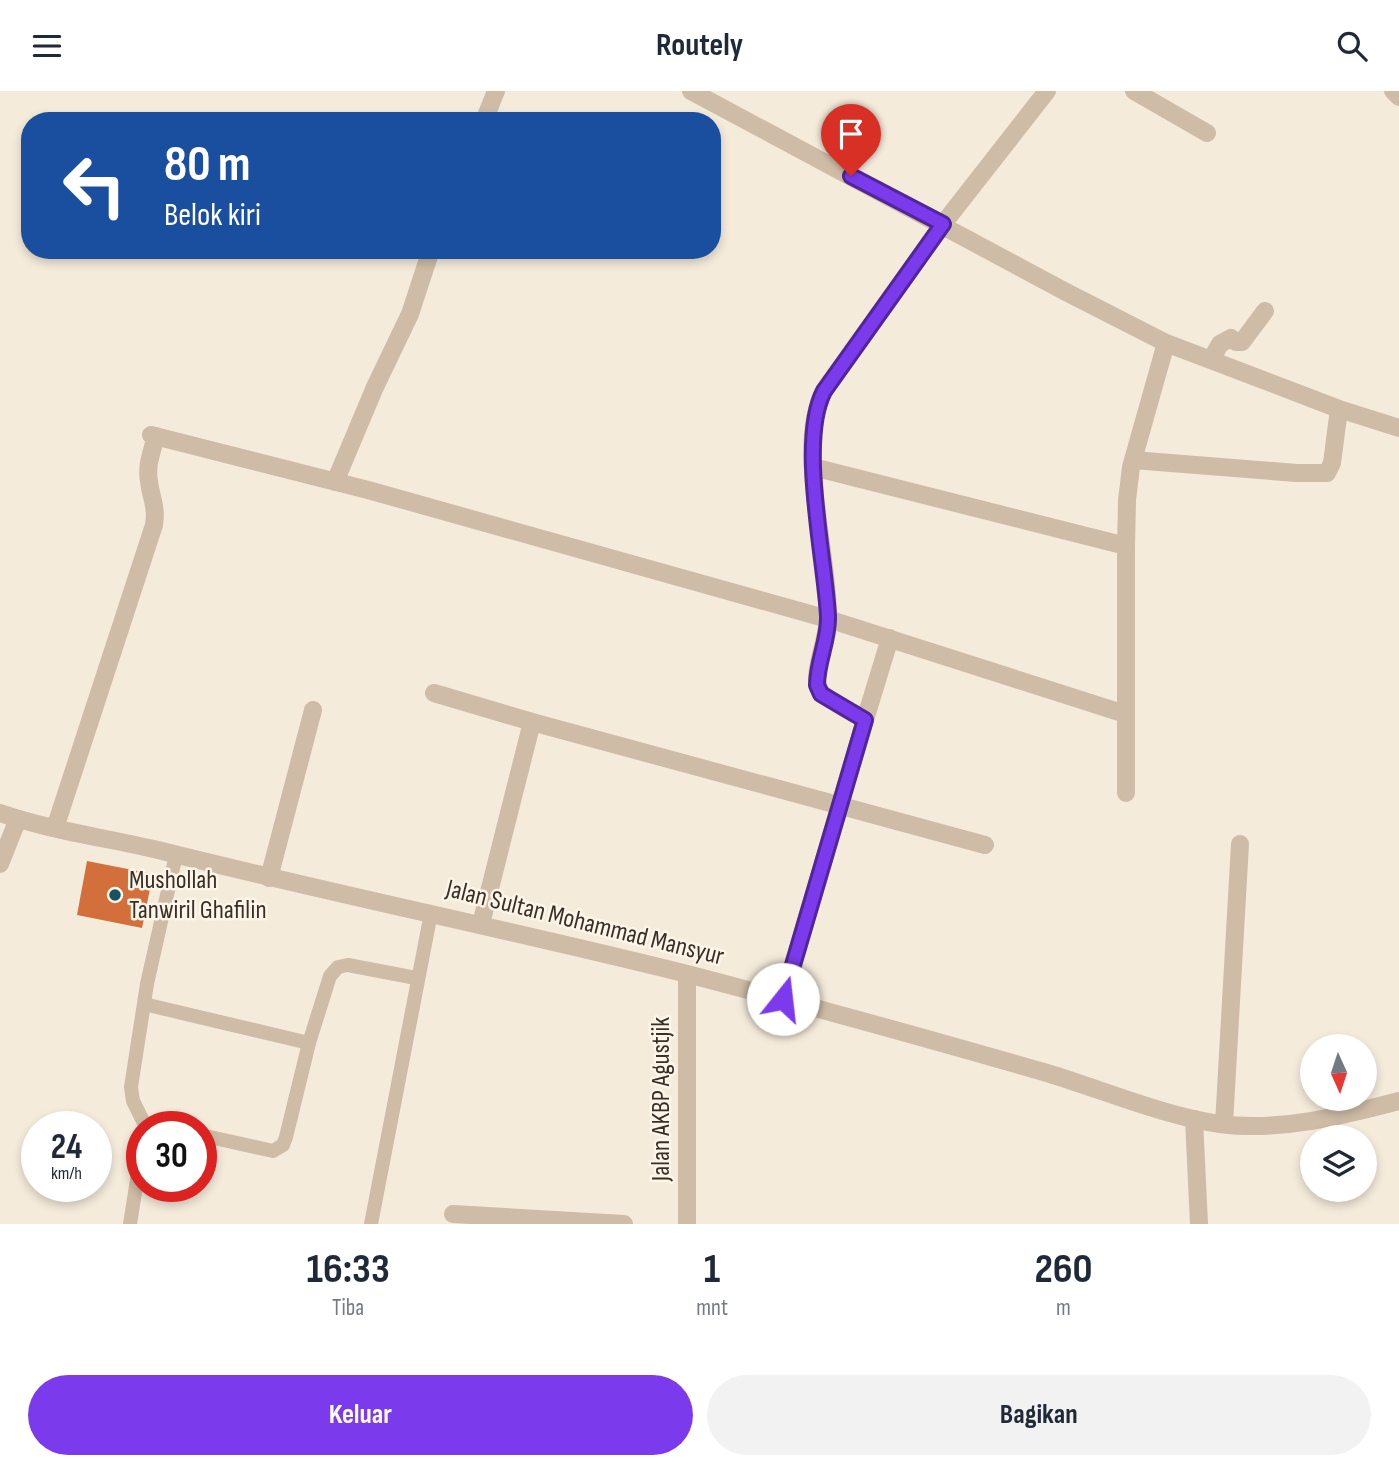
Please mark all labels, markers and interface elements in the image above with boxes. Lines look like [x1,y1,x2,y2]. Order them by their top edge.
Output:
text: Routely [656,26,743,65]
icon: menu [28,27,66,65]
icon: search [1333,27,1371,65]
pin [821,104,881,176]
icon: arrive [832,115,870,153]
text: 80 m [164,136,251,195]
icon: left [49,140,140,231]
text: Belok kiri [164,196,261,235]
place label: Mushollah Tanwiril Ghafilin [129,865,267,926]
street label: Jalan Sultan Mohammad Mansyur [442,873,728,973]
marker: Mushollah Tanwiril Ghafilin [107,887,123,903]
position arrow [746,962,820,1036]
street label: Jalan AKBP Agustjik [646,1017,677,1182]
north arrow [1300,1034,1377,1111]
map controls [1300,1034,1377,1202]
speed limit sign: 30 [126,1111,217,1202]
button: layers [1300,1125,1377,1202]
text: 24 [51,1126,82,1169]
text: km/h [51,1163,82,1184]
text: 16:33 [306,1244,390,1295]
text: 1 [704,1244,720,1295]
text: 260 [1034,1244,1093,1295]
text: Tiba [332,1294,364,1322]
text: mnt [696,1294,728,1322]
text: m [1056,1294,1071,1322]
button: Keluar [28,1375,693,1455]
button: Bagikan [707,1375,1371,1455]

